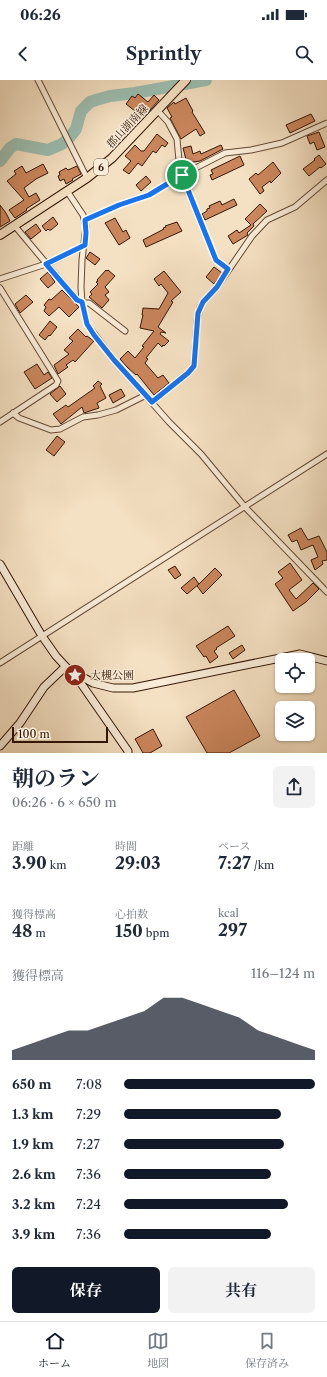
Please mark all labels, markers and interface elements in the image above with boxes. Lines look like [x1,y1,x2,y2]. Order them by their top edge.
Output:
text: 06:26 [20,5,61,24]
icon: back [12,43,34,65]
text: Sprintly [126,43,201,65]
icon: search [293,43,315,65]
street label: 郡山湖南線 [103,101,151,151]
pin [165,158,199,192]
road number: 6 [94,159,108,175]
icon: arrive [171,164,193,186]
map controls [275,653,315,741]
button: locate [275,653,315,693]
place icon: 大槻公園 [62,662,88,688]
place label: 大槻公園 [90,668,134,682]
button: layers [275,701,315,741]
scale bar [12,725,108,744]
text: 100 m [18,727,50,741]
text: 朝のラン [12,765,100,792]
button: share [273,766,315,808]
text: 06:26 · 6 × 650 m [12,794,117,810]
text: 距離 [12,839,34,853]
text: 時間 [115,839,137,853]
text: ペース [218,839,250,853]
text: 3.90 [12,853,47,873]
text: 29:03 [115,853,161,873]
text: 7:27 [218,853,251,873]
text: km [47,858,66,872]
text: /km [251,858,274,872]
text: kcal [218,906,239,920]
text: 獲得標高 [12,907,56,921]
text: 心拍数 [115,907,148,921]
text: 297 [218,920,247,940]
text: 48 [12,921,33,941]
text: 150 [115,921,143,941]
text: m [33,926,46,940]
text: bpm [143,926,169,940]
text: 116–124 m [251,965,315,981]
text: 獲得標高 [12,967,64,983]
text: 650 m [12,1076,51,1092]
text: 7:08 [76,1076,102,1092]
text: 1.3 km [12,1106,54,1122]
text: 7:29 [76,1106,101,1122]
text: 1.9 km [12,1136,54,1152]
text: 7:27 [76,1136,100,1152]
text: 2.6 km [12,1166,56,1182]
text: 7:36 [76,1166,101,1182]
text: 3.2 km [12,1196,55,1212]
text: 7:24 [76,1196,101,1212]
text: 3.9 km [12,1226,55,1242]
text: 7:36 [76,1226,101,1242]
button: 保存 [12,1267,160,1313]
button: 共有 [168,1267,315,1313]
tab: ホーム [38,1330,71,1370]
tab: 地図 [147,1330,169,1370]
tab: 保存済み [245,1330,289,1370]

